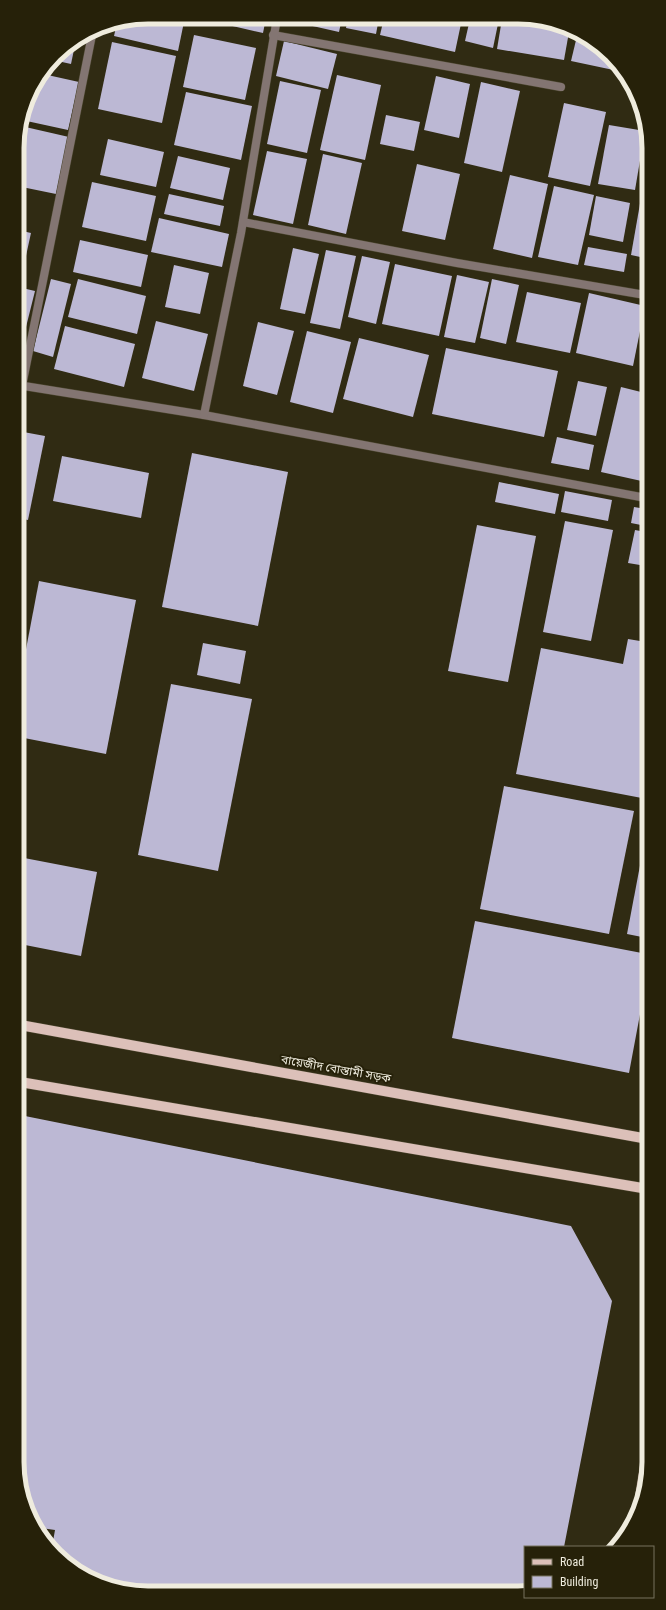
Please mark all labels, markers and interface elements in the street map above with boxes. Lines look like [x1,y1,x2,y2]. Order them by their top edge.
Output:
street label: বায়েজীদ বোস্তামী সড়ক [279,1051,393,1086]
legend [524,1546,654,1598]
text: Road [560,1555,584,1569]
text: Building [560,1575,598,1589]

